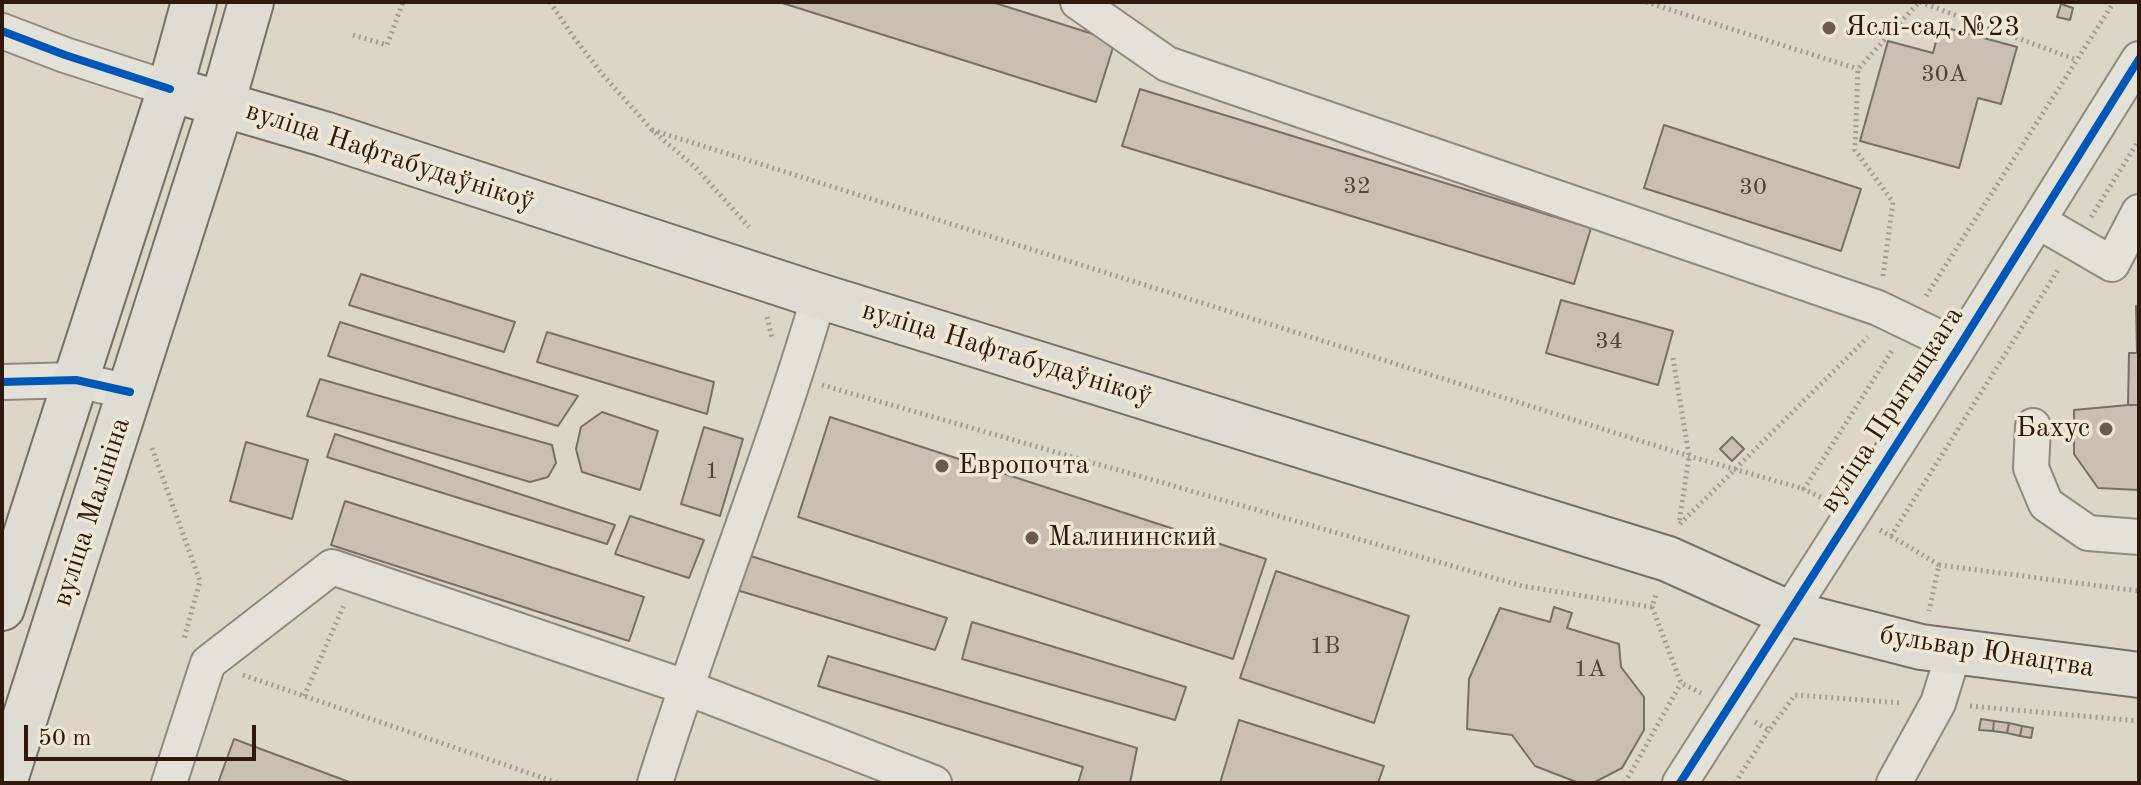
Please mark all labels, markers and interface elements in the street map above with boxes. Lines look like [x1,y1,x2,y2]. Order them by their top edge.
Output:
place label: Яслі-сад №23 [1845,11,2020,45]
marker: Яслі-сад №23 [1820,19,1838,37]
house number: 30А [1921,61,1967,89]
street label: вуліца Нафтабудаўнікоў [241,94,539,220]
house number: 32 [1343,173,1371,201]
house number: 30 [1739,174,1767,202]
street label: вуліца Нафтабудаўнікоў [858,294,1156,414]
street label: вуліца Прытыцкага [1813,301,1971,519]
house number: 34 [1595,328,1623,356]
place label: Бахус [2016,412,2090,446]
street label: вуліца Малініна [46,413,138,611]
marker: Бахус [2097,420,2115,438]
place label: Европочта [958,449,1089,483]
marker: Европочта [933,457,951,475]
house number: 1 [705,458,719,486]
place label: Малининский [1048,521,1217,555]
marker: Малининский [1023,529,1041,547]
street label: бульвар Юнацтва [1877,618,2097,686]
house number: 1В [1310,633,1340,661]
house number: 1А [1574,656,1606,684]
scale bar [28,709,260,759]
text: 50 m [38,727,92,751]

